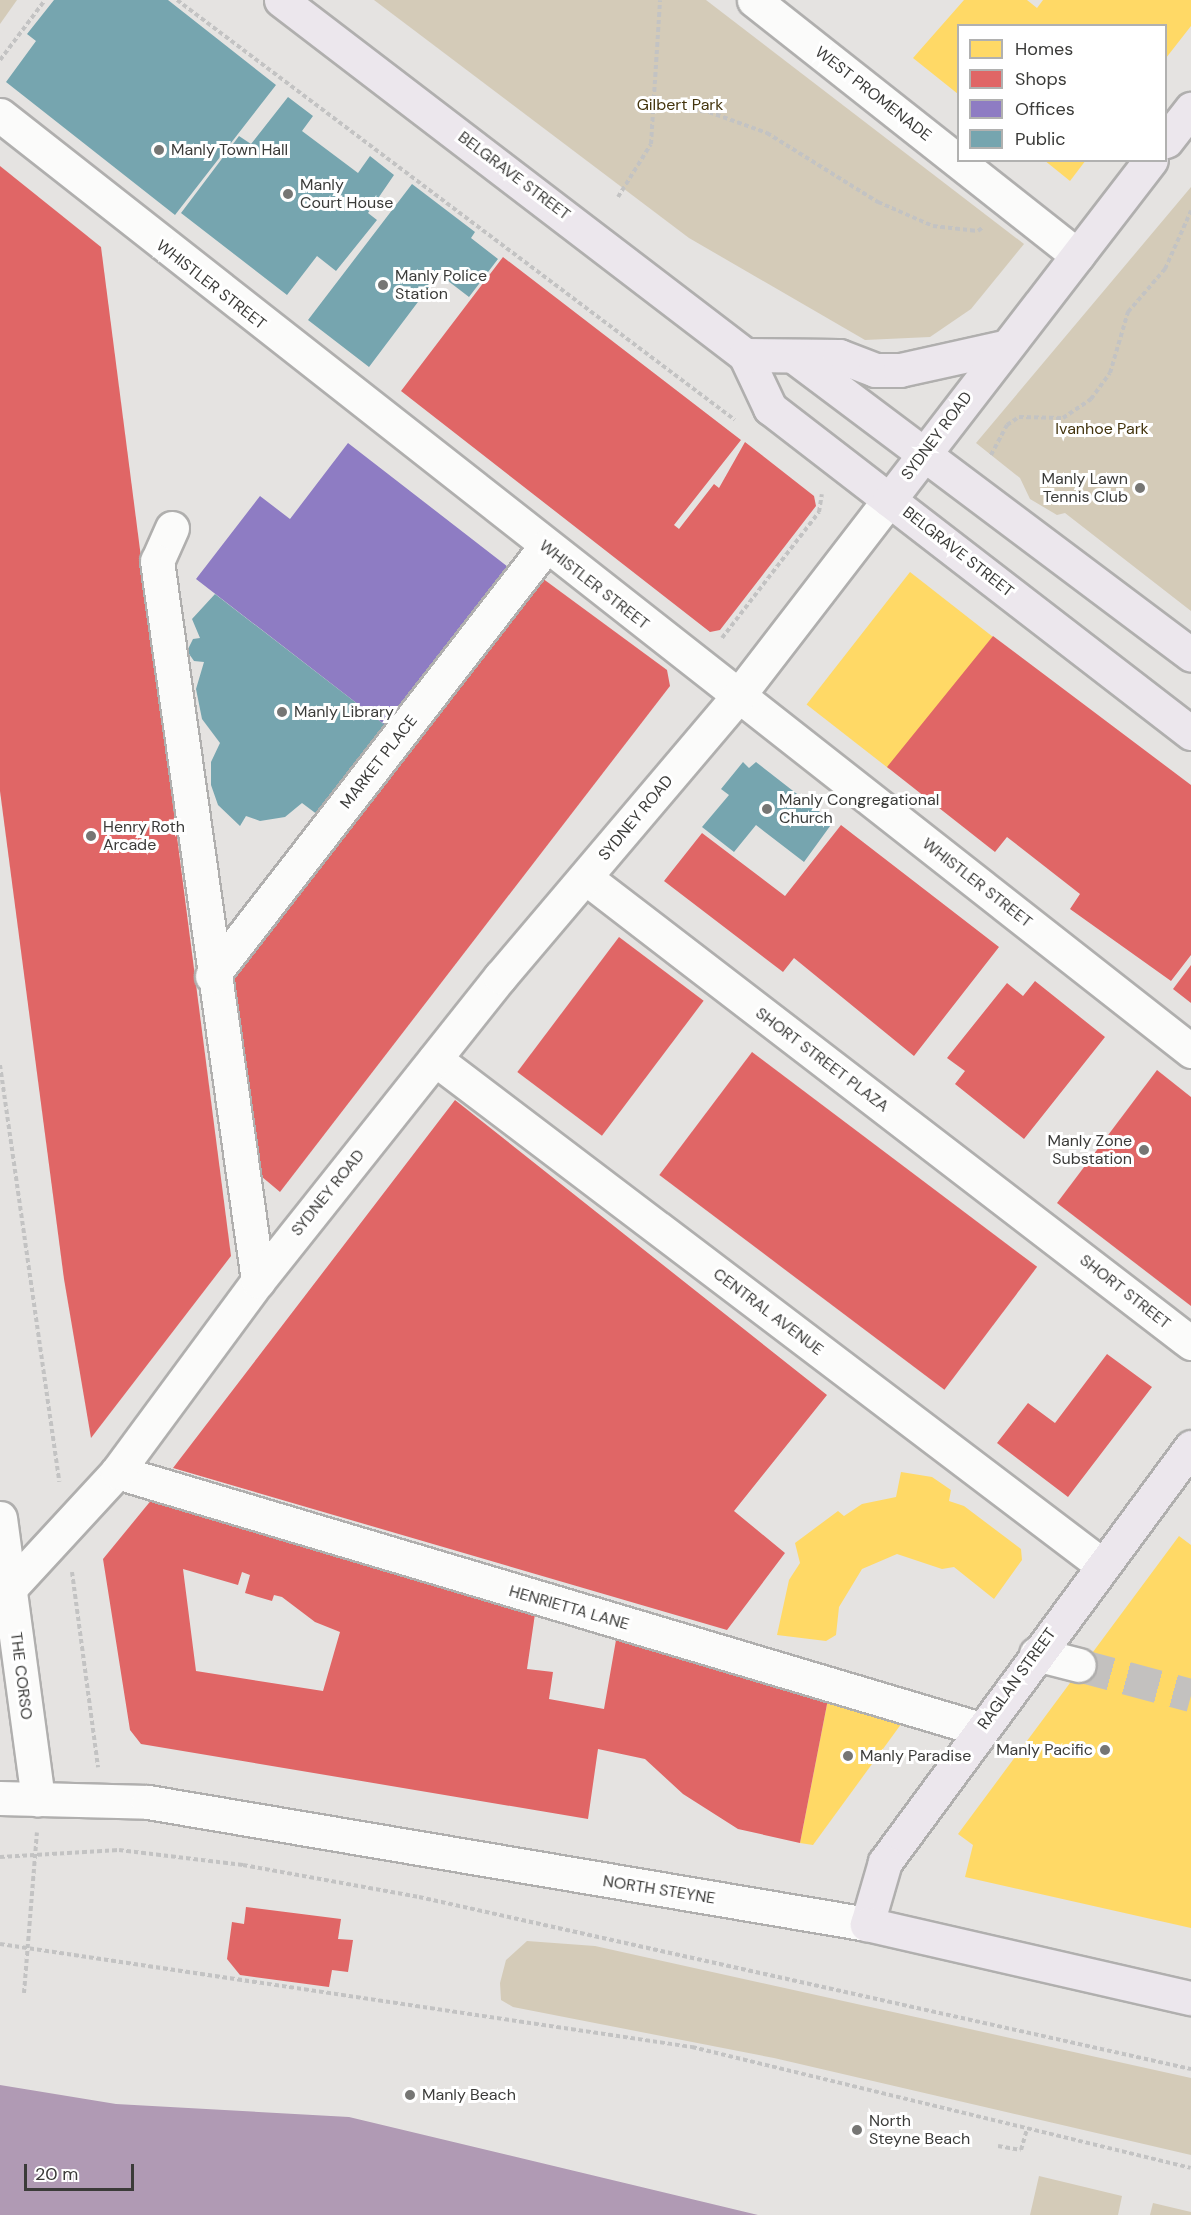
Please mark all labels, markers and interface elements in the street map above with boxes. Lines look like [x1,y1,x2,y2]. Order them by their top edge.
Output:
legend [957,24,1167,162]
text: Homes [1015,37,1073,61]
street label: WEST PROMENADE [811,43,935,145]
text: Shops [1015,67,1067,91]
park label: Gilbert Park [637,95,723,115]
text: Offices [1015,97,1075,121]
text: Public [1015,127,1066,151]
street label: BELGRAVE STREET [454,128,574,224]
place label: Manly Town Hall [171,140,288,160]
marker: Manly Town Hall [152,143,166,157]
place label: Manly Court House [300,175,393,213]
marker: Manly Court House [281,187,295,201]
street label: WHISTLER STREET [152,236,270,334]
place label: Manly Police Station [395,266,487,304]
marker: Manly Police Station [376,278,390,292]
street label: SYDNEY ROAD [898,388,976,484]
park label: Ivanhoe Park [1055,419,1149,439]
place label: Manly Lawn Tennis Club [1042,469,1128,507]
marker: Manly Lawn Tennis Club [1133,481,1147,495]
street label: BELGRAVE STREET [899,503,1017,601]
street label: WHISTLER STREET [535,536,653,634]
place label: Manly Library [294,702,394,722]
marker: Manly Library [275,705,289,719]
street label: MARKET PLACE [337,711,421,813]
street label: SYDNEY ROAD [595,771,677,865]
place label: Manly Congregational Church [779,790,939,828]
marker: Manly Congregational Church [760,802,774,816]
place label: Henry Roth Arcade [103,817,185,855]
marker: Henry Roth Arcade [84,829,98,843]
street label: WHISTLER STREET [918,834,1036,932]
street label: SHORT STREET PLAZA [752,1004,892,1116]
place label: Manly Zone Substation [1048,1131,1132,1169]
marker: Manly Zone Substation [1137,1143,1151,1157]
street label: SYDNEY ROAD [287,1146,369,1240]
street label: SHORT STREET [1076,1251,1174,1333]
street label: CENTRAL AVENUE [709,1264,827,1360]
street label: HENRIETTA LANE [507,1582,631,1634]
street label: RAGLAN STREET [974,1625,1060,1733]
street label: THE CORSO [6,1631,36,1721]
place label: Manly Pacific [996,1740,1093,1760]
marker: Manly Pacific [1098,1743,1112,1757]
place label: Manly Paradise [860,1746,971,1766]
marker: Manly Paradise [841,1749,855,1763]
street label: NORTH STEYNE [601,1872,717,1908]
place label: Manly Beach [422,2085,516,2105]
marker: Manly Beach [403,2088,417,2102]
place label: North Steyne Beach [869,2111,970,2149]
marker: North Steyne Beach [850,2123,864,2137]
scale bar [27,2152,136,2190]
text: 20 m [35,2162,78,2186]

